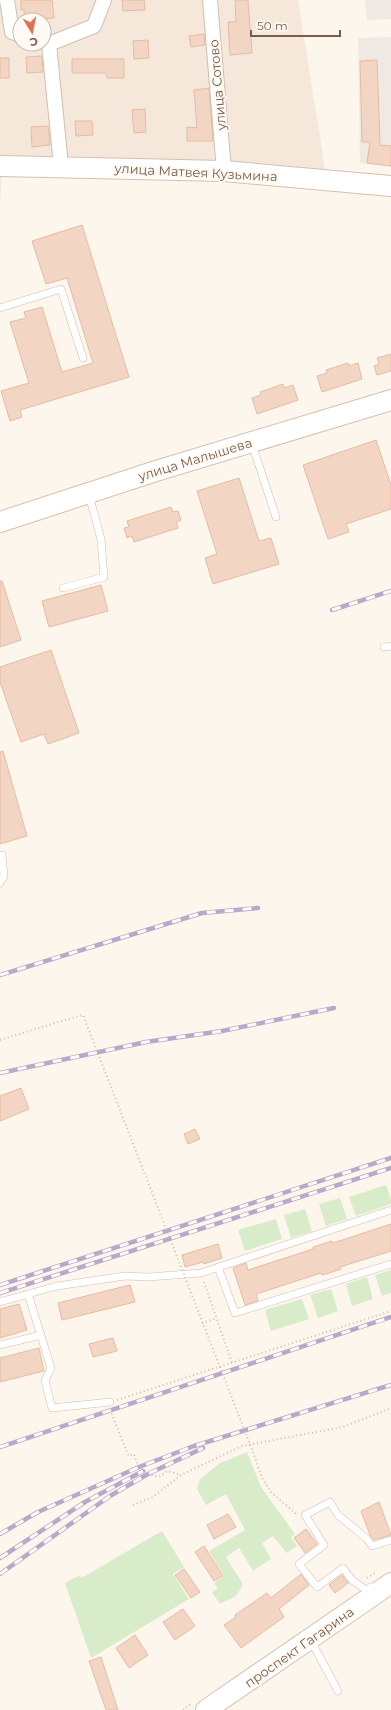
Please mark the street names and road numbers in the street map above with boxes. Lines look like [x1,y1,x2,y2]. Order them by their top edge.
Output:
street label: улица Сотово [205,39,229,132]
street label: улица Матвея Кузьмина [113,160,278,184]
street label: улица Малышева [135,434,254,484]
street label: проспект Гагарина [241,1603,357,1691]

